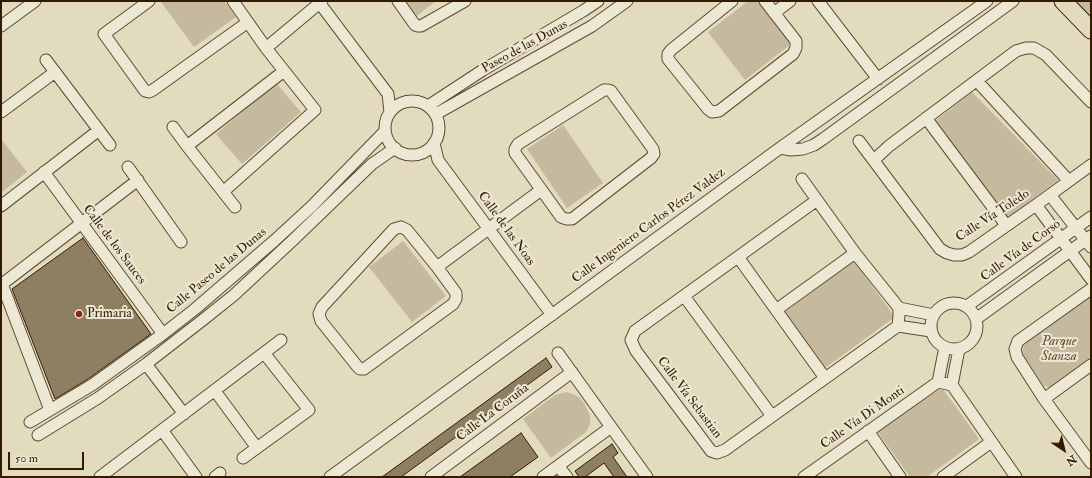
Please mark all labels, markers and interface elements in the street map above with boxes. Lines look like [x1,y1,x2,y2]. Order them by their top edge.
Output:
street label: Paseo de las Dunas [479,17,571,77]
street label: Calle Ingeniero Carlos Pérez Valdez [569,165,729,287]
street label: Calle Vía Toledo [953,186,1033,246]
street label: Calle de las Noas [474,189,538,269]
street label: Calle de los Sauces [79,202,149,288]
street label: Calle Vía de Corso [978,217,1064,285]
street label: Calle Paseo de las Dunas [164,225,270,317]
place label: Primaria [87,306,132,322]
marker: Primaria [74,309,84,319]
park label: Parque Stanza [1041,334,1077,365]
street label: Calle Vía Sebastian [653,354,725,442]
street label: Calle La Coruña [454,381,532,445]
street label: Calle Vía Di Monti [818,383,908,453]
north arrow [1044,430,1084,470]
scale bar [10,444,86,470]
text: 50 m [15,451,38,466]
text: N [1063,452,1079,468]

